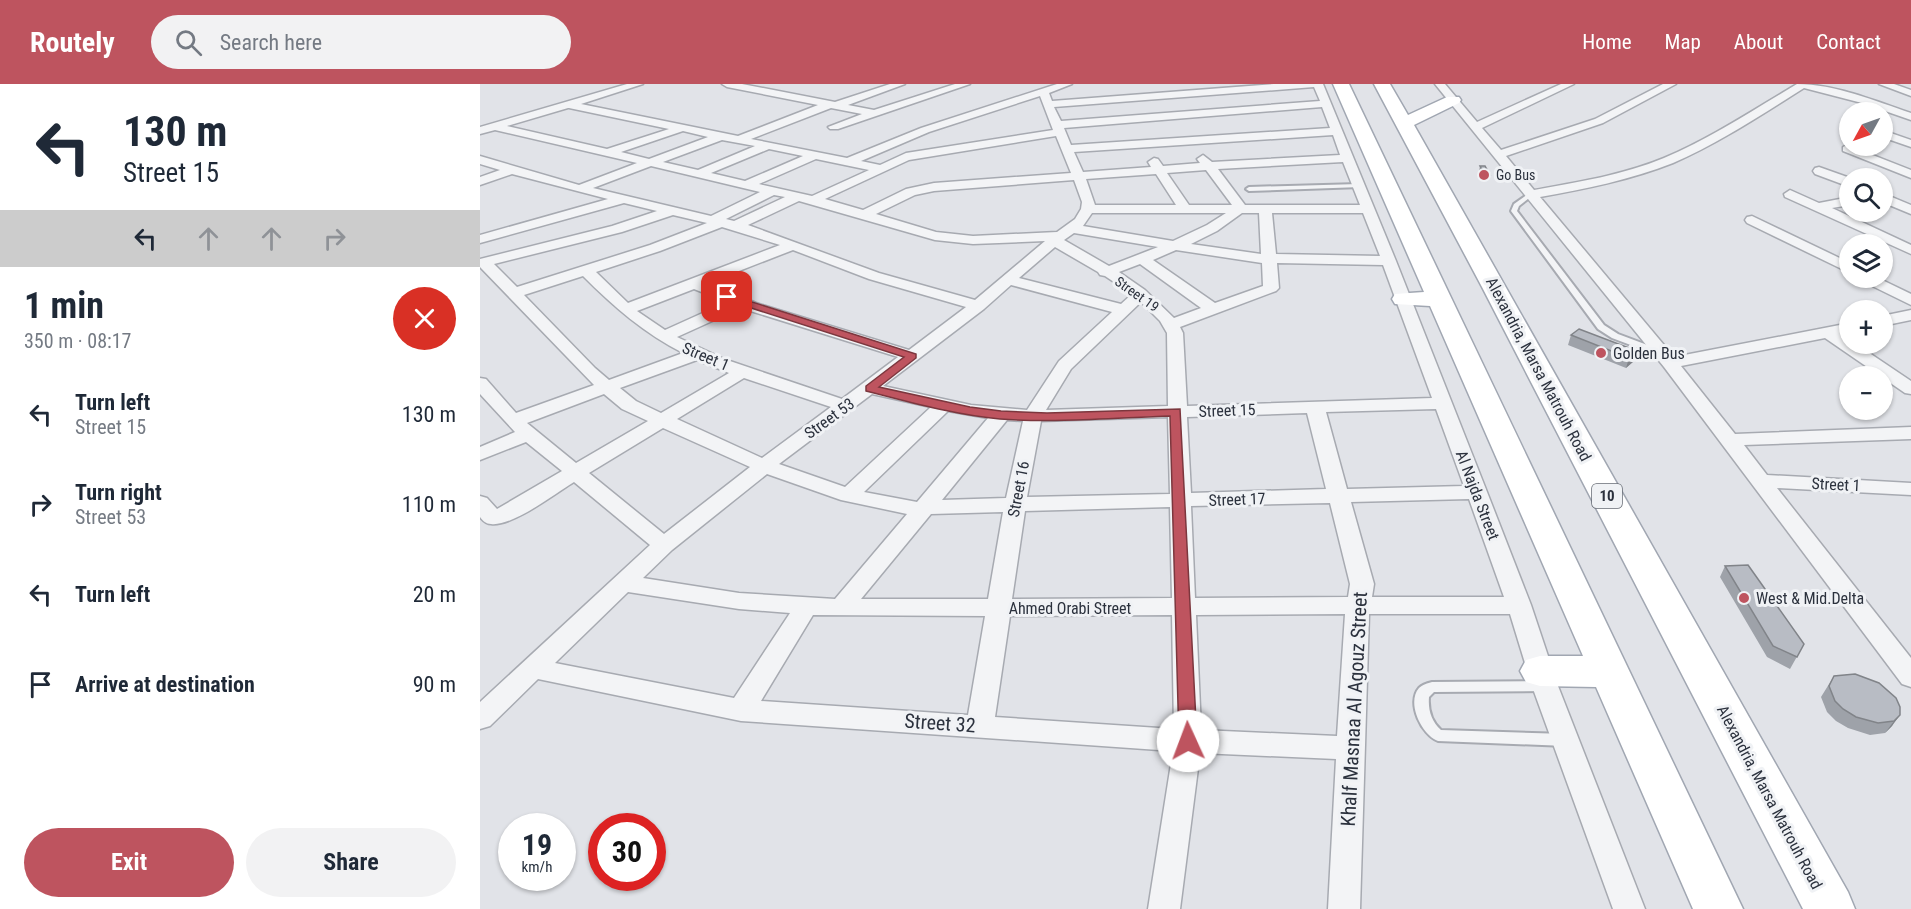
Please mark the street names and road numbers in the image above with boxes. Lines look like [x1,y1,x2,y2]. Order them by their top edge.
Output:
street label: Street 19 [1112,273,1162,315]
street label: Alexandria, Marsa Matrouh Road [1482,274,1595,464]
street label: Street 1 [680,338,732,375]
street label: Street 53 [801,394,858,443]
street label: Street 15 [1198,400,1256,421]
street label: Al Najda Street [1452,448,1503,543]
street label: Street 16 [1004,459,1033,519]
street label: Street 1 [1811,474,1861,495]
road number: 10 [1592,484,1622,508]
street label: Street 17 [1208,489,1266,510]
street label: Khalf Masnaa Al Agouz Street [1336,591,1372,827]
street label: Ahmed Orabi Street [1009,599,1132,618]
street label: Alexandria, Marsa Matrouh Road [1713,702,1826,892]
street label: Street 32 [904,709,976,737]

